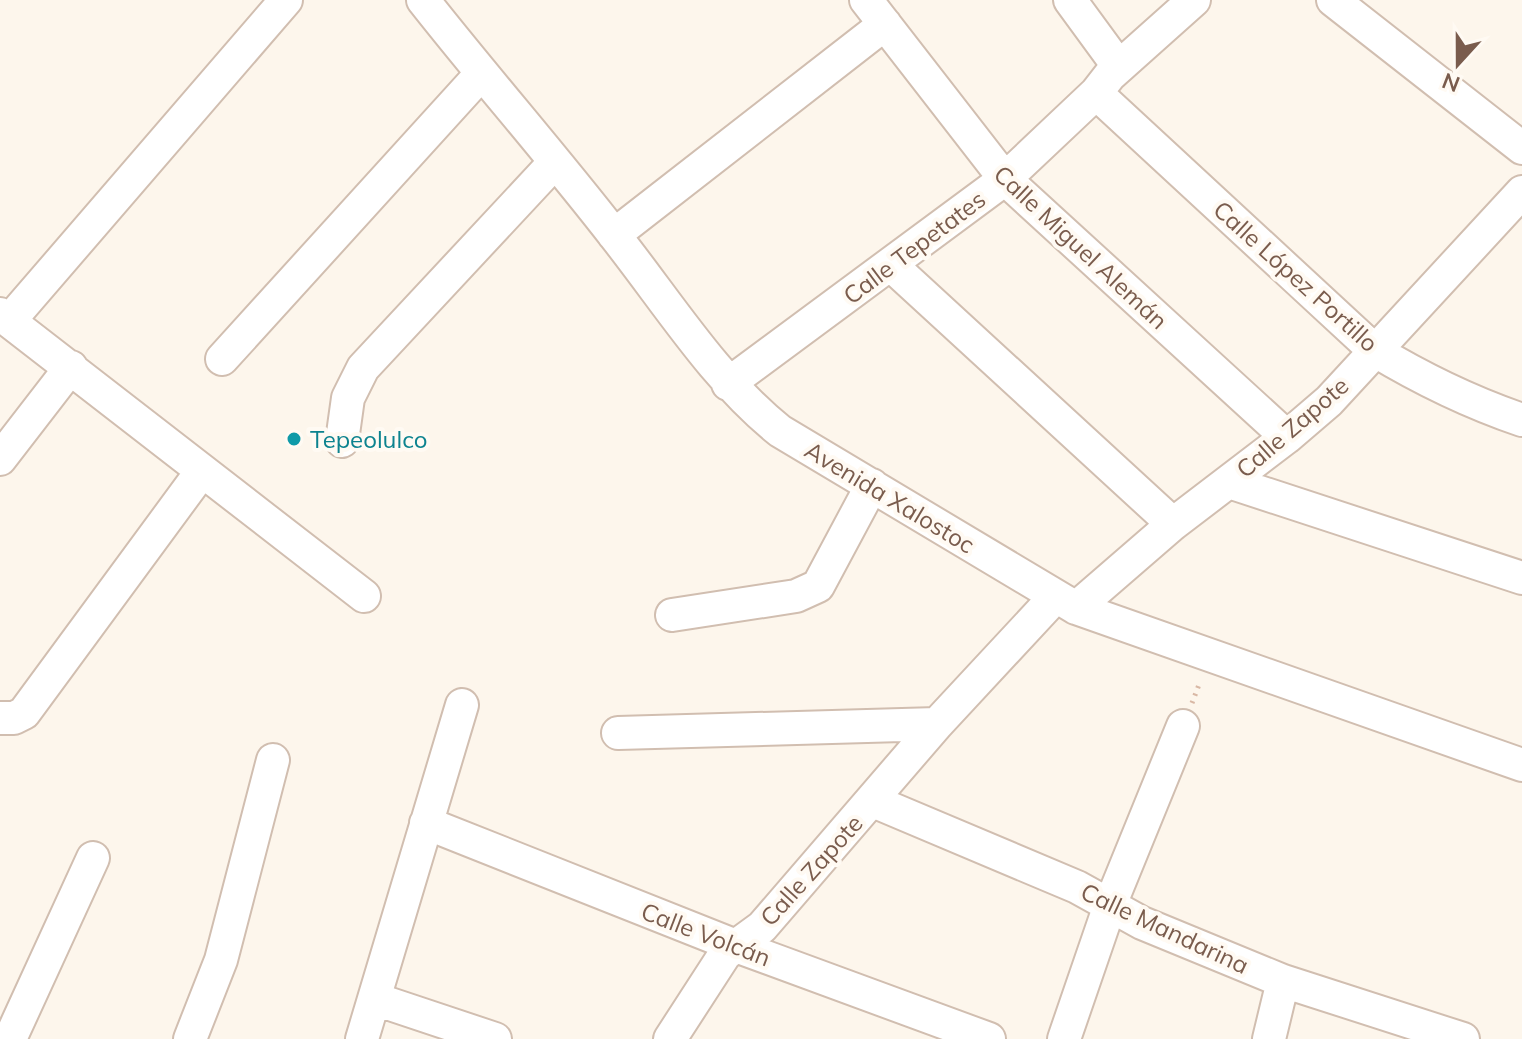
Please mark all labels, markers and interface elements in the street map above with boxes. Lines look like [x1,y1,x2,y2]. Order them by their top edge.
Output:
north arrow [1418,24,1498,104]
text: N [1438,67,1464,99]
street label: Calle Miguel Alemán [988,159,1174,335]
street label: Calle Tepetates [837,184,991,310]
street label: Calle López Portillo [1207,194,1385,358]
street label: Calle Zapote [1230,370,1354,484]
place label: Tepeolulco [310,424,428,454]
marker: Tepeolulco [285,430,303,448]
street label: Avenida Xalostoc [800,435,980,560]
street label: Calle Zapote [753,808,869,932]
street label: Calle Mandarina [1076,876,1254,980]
street label: Calle Volcán [637,896,775,972]

